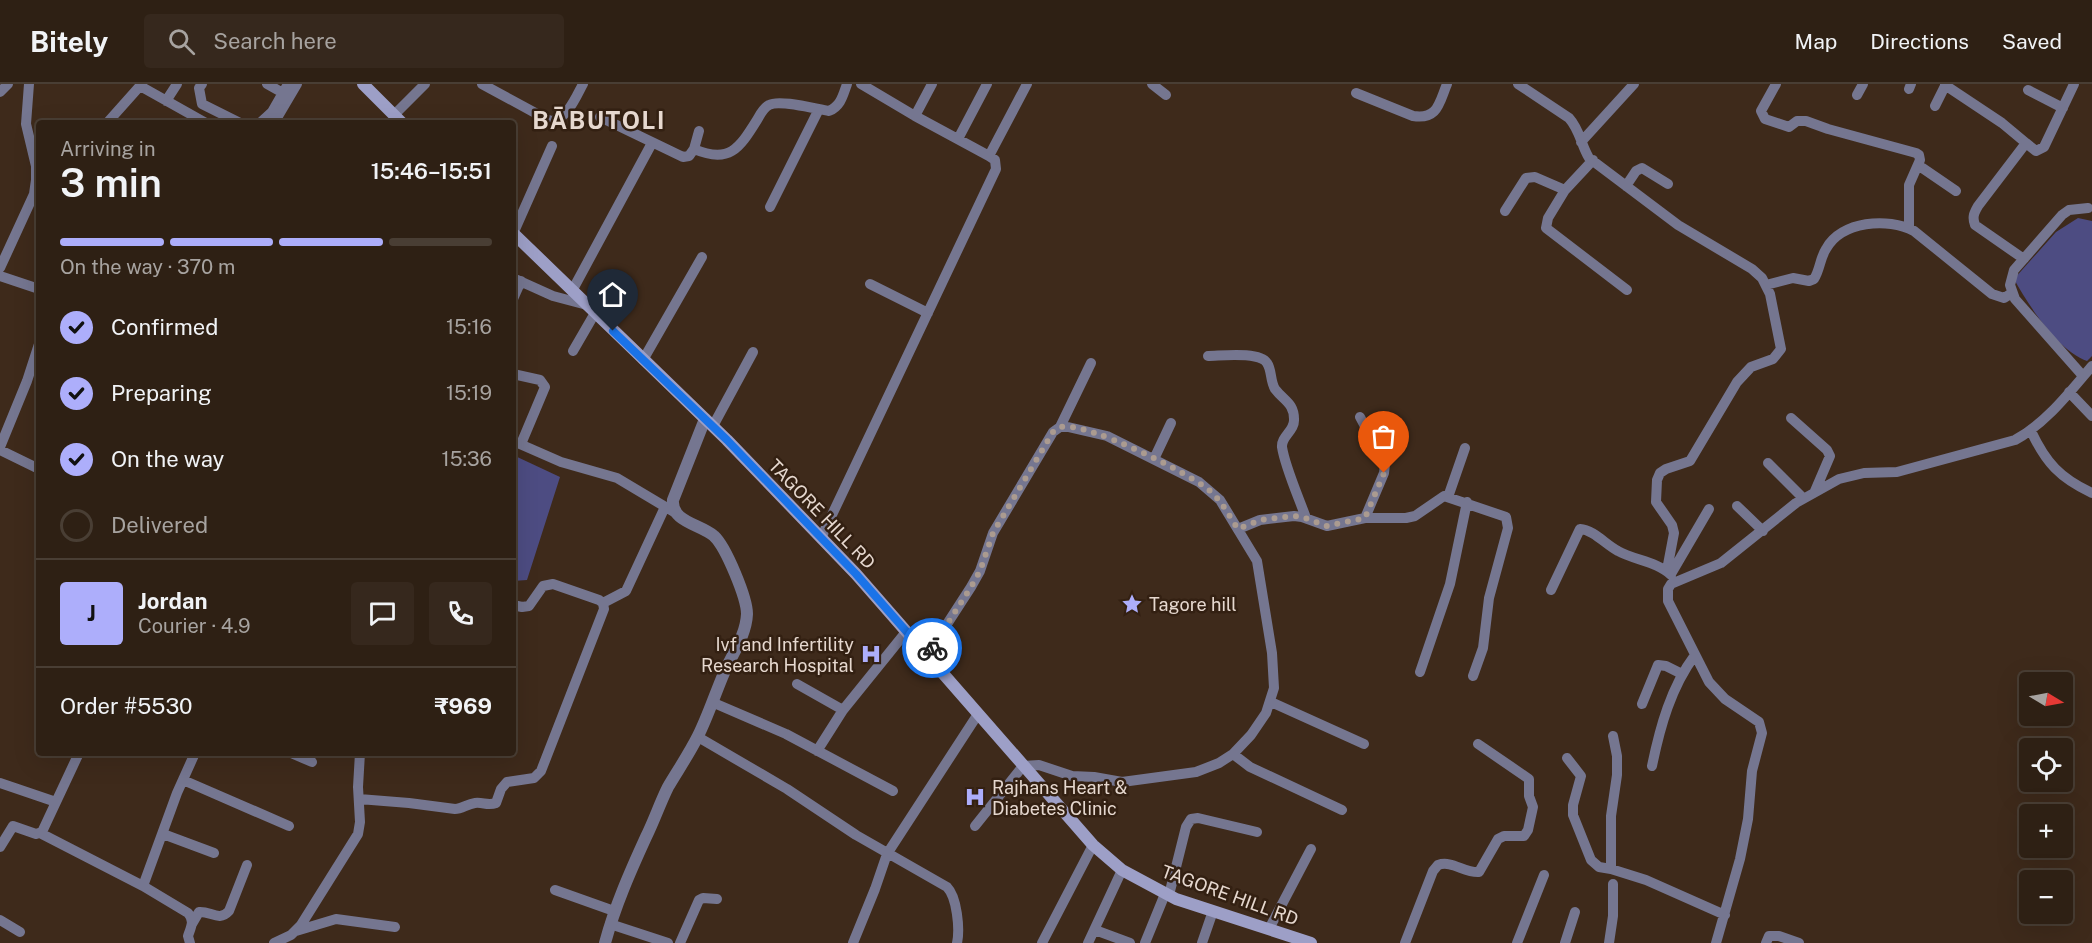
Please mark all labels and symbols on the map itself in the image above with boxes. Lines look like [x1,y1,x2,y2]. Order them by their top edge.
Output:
district label: BĀBUTOLI [532,106,666,134]
pin [587,269,638,331]
pin [1358,411,1409,473]
street label: TAGORE HILL RD [764,455,880,573]
place icon: Tagore hill [1120,592,1144,616]
place label: Tagore hill [1149,594,1237,615]
courier [902,618,962,678]
place label: Ivf and Infertility Research Hospital [701,634,854,676]
hospital icon: Ivf and Infertility Research Hospital [859,642,883,666]
north arrow [2019,672,2073,726]
place label: Rajhans Heart & Diabetes Clinic [992,777,1127,819]
hospital icon: Rajhans Heart & Diabetes Clinic [963,785,987,809]
street label: TAGORE HILL RD [1159,860,1301,930]

